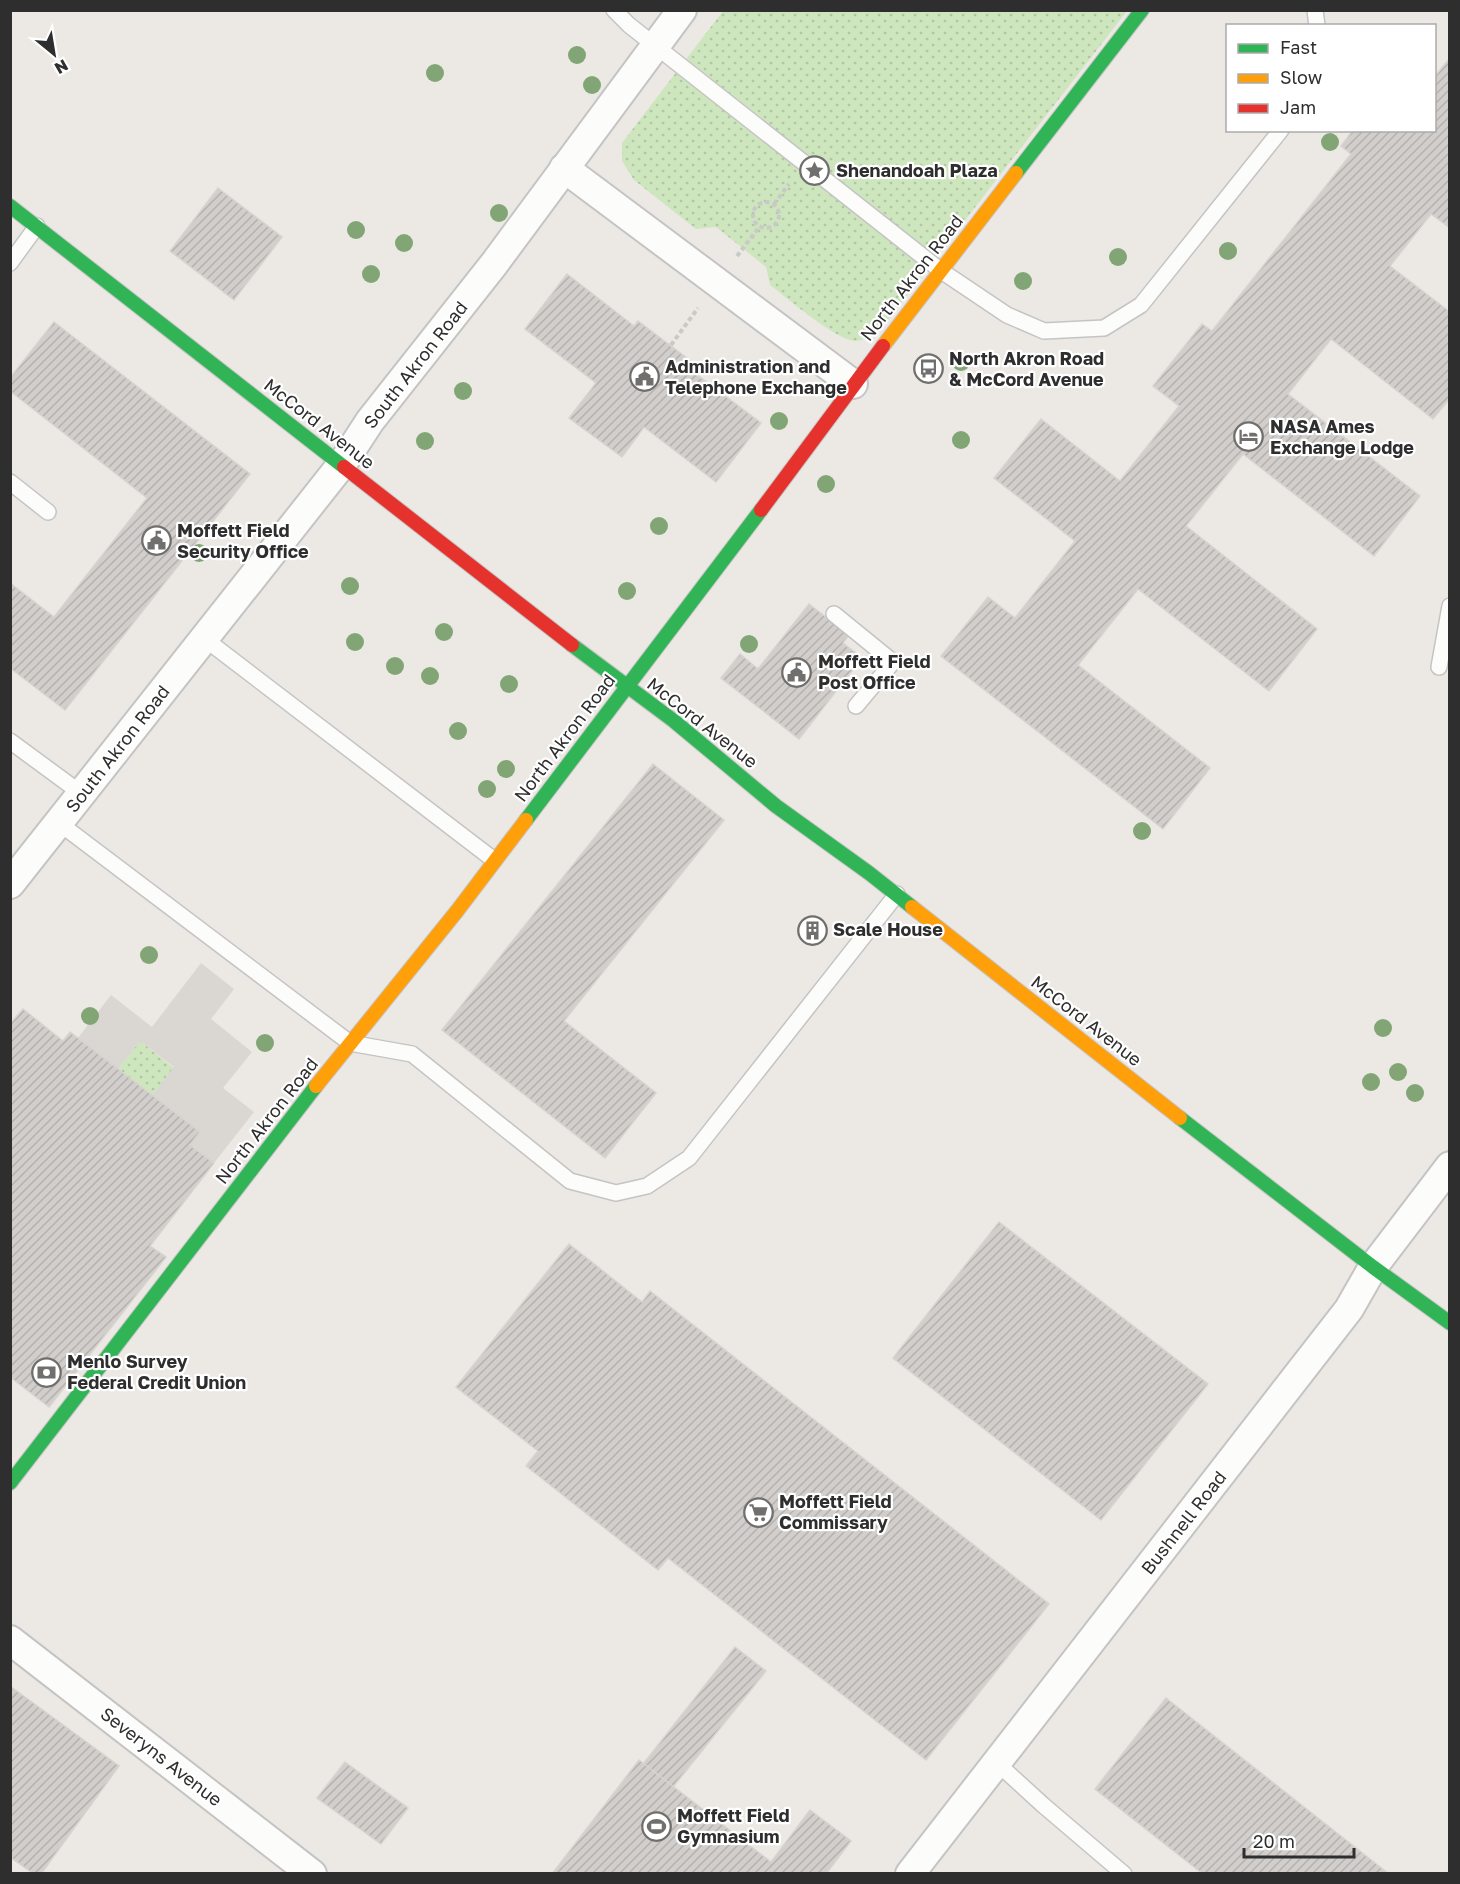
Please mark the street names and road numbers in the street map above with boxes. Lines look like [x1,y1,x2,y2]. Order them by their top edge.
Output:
street label: North Akron Road [855,210,967,345]
street label: South Akron Road [359,296,472,432]
street label: McCord Avenue [260,373,379,473]
street label: North Akron Road [509,669,619,806]
street label: McCord Avenue [643,672,762,772]
street label: South Akron Road [61,680,174,816]
street label: McCord Avenue [1027,970,1146,1070]
street label: North Akron Road [210,1053,322,1188]
street label: Bushnell Road [1136,1466,1230,1578]
street label: Severyns Avenue [97,1702,227,1810]

